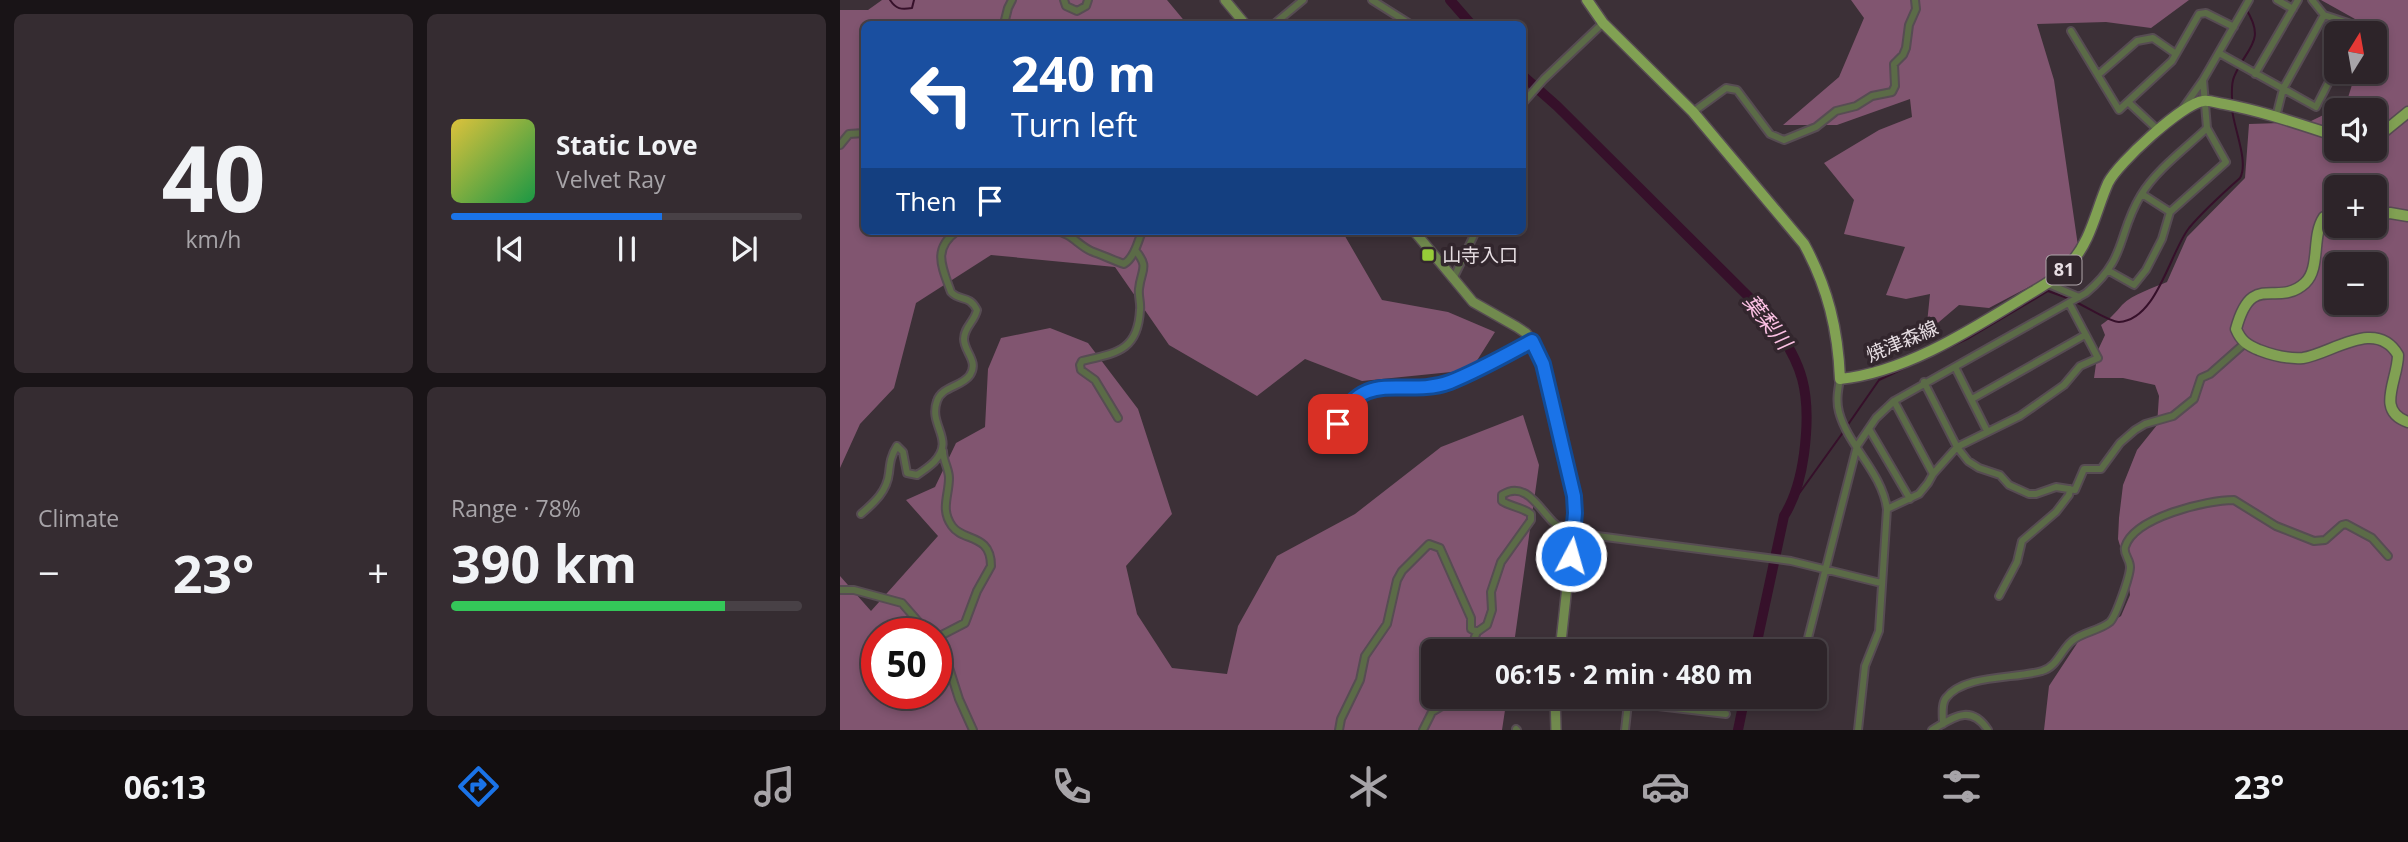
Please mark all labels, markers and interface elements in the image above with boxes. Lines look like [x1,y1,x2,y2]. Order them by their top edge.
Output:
north arrow [2324,21,2387,84]
map controls [2324,21,2387,315]
text: 240 m [1011,40,1156,106]
icon: left [896,49,987,140]
button: sound [2324,98,2387,161]
text: Turn left [1011,103,1137,146]
text: 40 [161,115,266,239]
text: Static Love [556,127,698,163]
text: Velvet Ray [556,163,666,195]
button: + [2324,175,2387,238]
icon: arrive [971,182,1009,220]
text: Then [896,183,957,219]
text: km/h [186,223,241,255]
icon: previous [491,230,529,268]
icon: pause [608,230,646,268]
icon: next [725,230,763,268]
place label: 山寺入口 [1442,242,1518,268]
marker: 山寺入口 [1420,247,1436,263]
button: − [2324,252,2387,315]
road number: 81 [2046,256,2082,284]
water label: 葉梨川 [1737,288,1799,356]
street label: 焼津森線 [1862,314,1942,368]
pin [1308,394,1368,454]
icon: arrive [1319,405,1357,443]
text: Range · 78% [451,492,581,524]
text: Climate [38,502,119,534]
position arrow [1534,519,1608,593]
text: 390 km [451,527,637,598]
text: 23° [173,537,254,608]
text: − [38,546,60,598]
text: + [367,546,389,598]
speed limit sign: 50 [861,618,952,709]
text: 06:15 · 2 min · 480 m [1495,656,1753,692]
icon: directions [454,762,503,811]
icon: music [750,762,799,811]
icon: phone [1047,762,1096,811]
icon: climate [1344,762,1393,811]
icon: car [1641,762,1690,811]
icon: filters [1937,762,1986,811]
text: 06:13 [124,765,206,808]
text: 23° [2234,765,2284,808]

